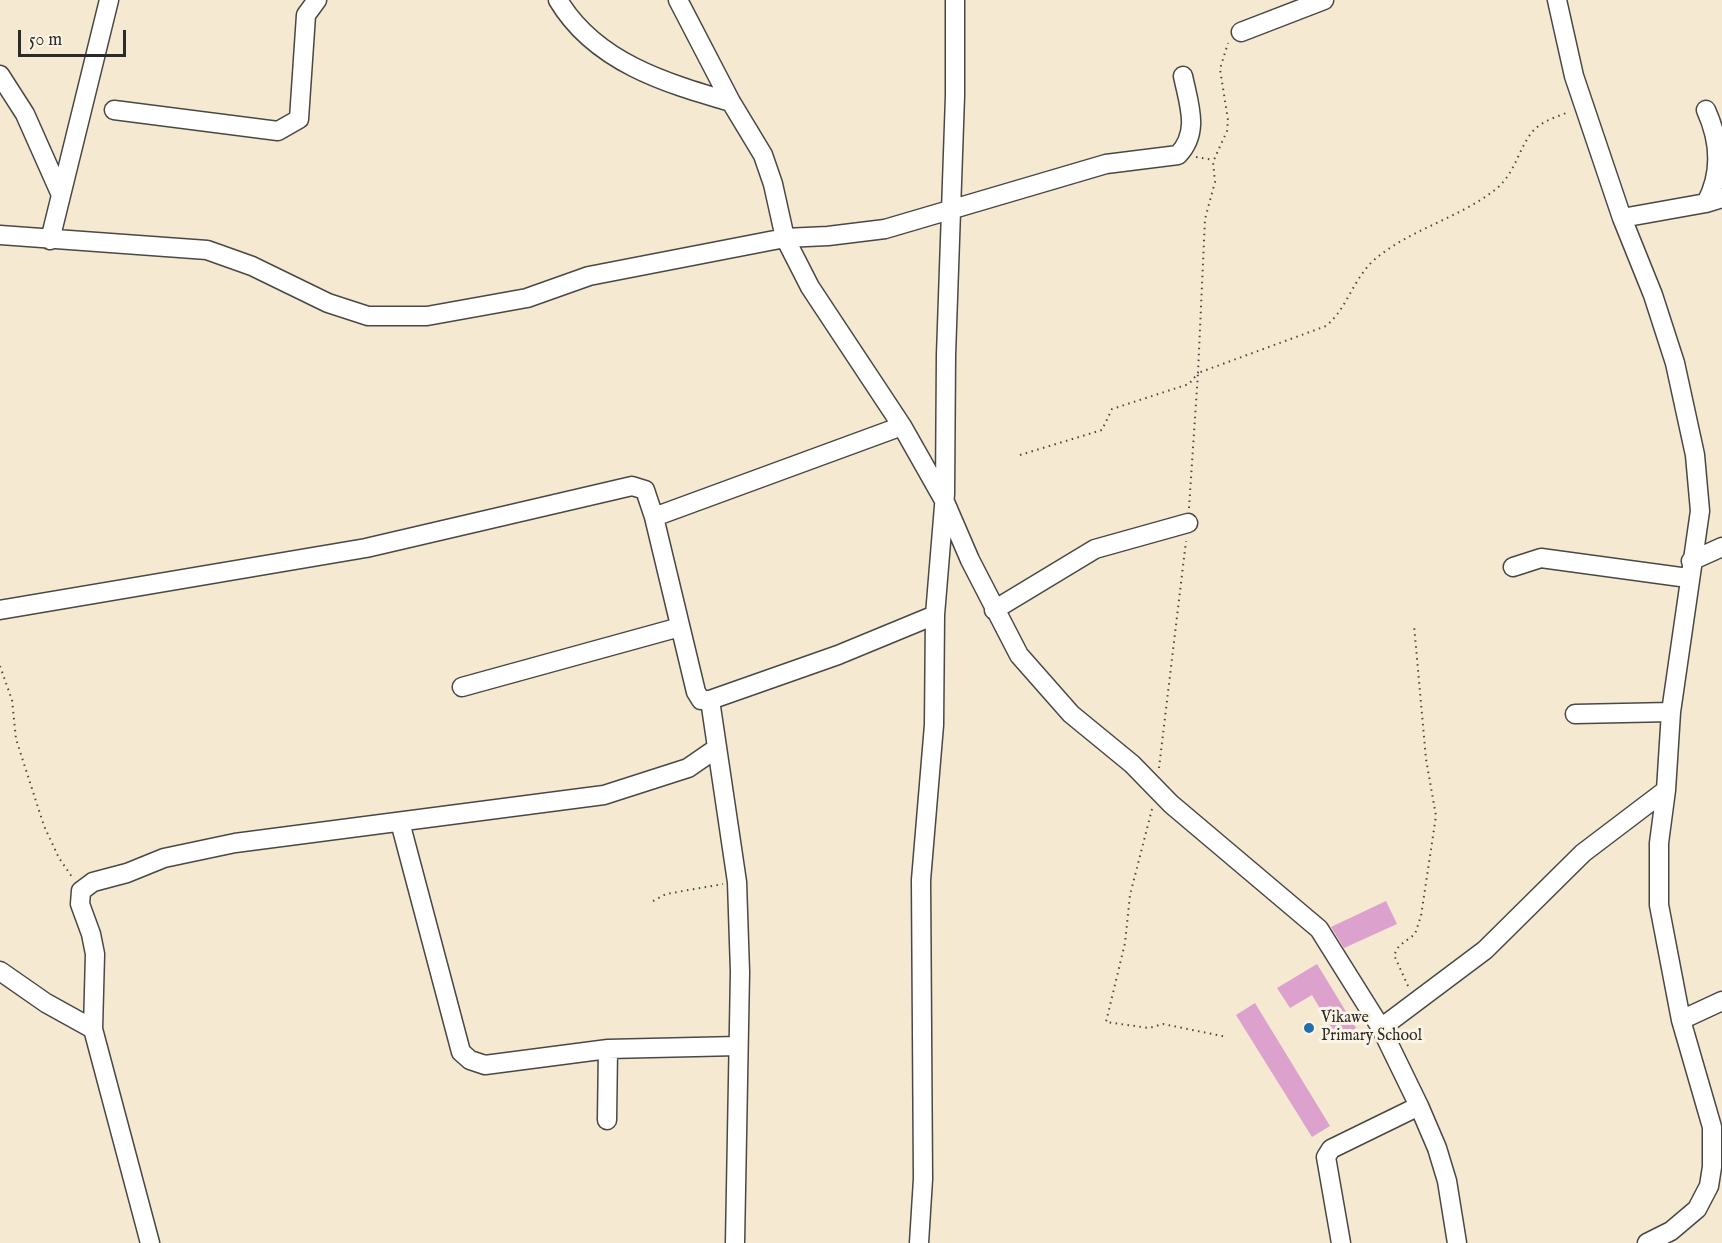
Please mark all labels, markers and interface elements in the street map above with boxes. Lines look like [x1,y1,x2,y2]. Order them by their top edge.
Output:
scale bar [21,18,129,56]
text: 50 m [29,29,62,52]
place label: Vikawe Primary School [1321,1009,1422,1047]
marker: Vikawe Primary School [1302,1021,1316,1035]

